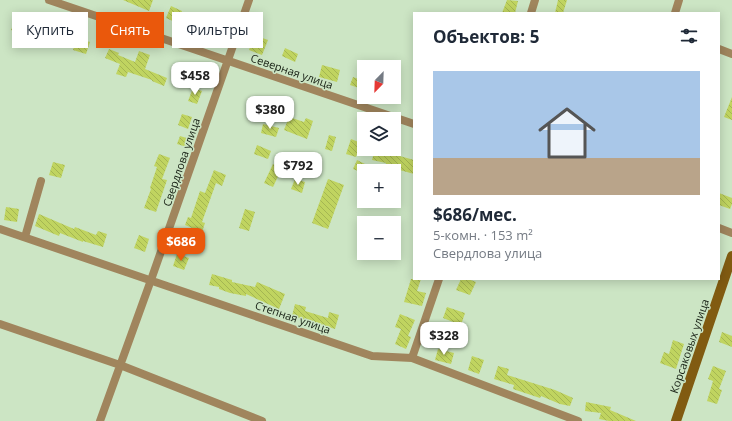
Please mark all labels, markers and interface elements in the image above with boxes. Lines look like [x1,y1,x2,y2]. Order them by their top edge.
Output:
chip: Купить [12,12,88,48]
chip: Снять [96,12,164,48]
chip: Фильтры [172,12,263,48]
text: Объектов: 5 [433,25,539,48]
icon: filters [678,25,700,47]
street label: Северная улица [249,50,335,92]
north arrow [357,60,401,104]
map controls [357,60,401,260]
pin: $458 [171,62,219,96]
text: $458 [180,66,210,84]
pin: $380 [246,96,294,130]
icon: home [531,97,603,169]
text: $380 [255,100,285,118]
button: layers [357,112,401,156]
street label: Свердлова улица [159,116,203,208]
pin: $792 [274,152,322,186]
text: $792 [283,156,313,174]
button: + [357,164,401,208]
text: $686/мес. [433,203,517,226]
button: − [357,216,401,260]
text: 5-комн. · 153 m² [433,226,533,244]
pin: $686 [157,228,205,262]
text: $686 [166,232,196,250]
text: Свердлова улица [433,244,542,262]
street label: Степная улица [253,297,333,337]
street label: Корсаковых улица [666,297,712,395]
pin: $328 [420,322,468,356]
text: $328 [429,326,459,344]

